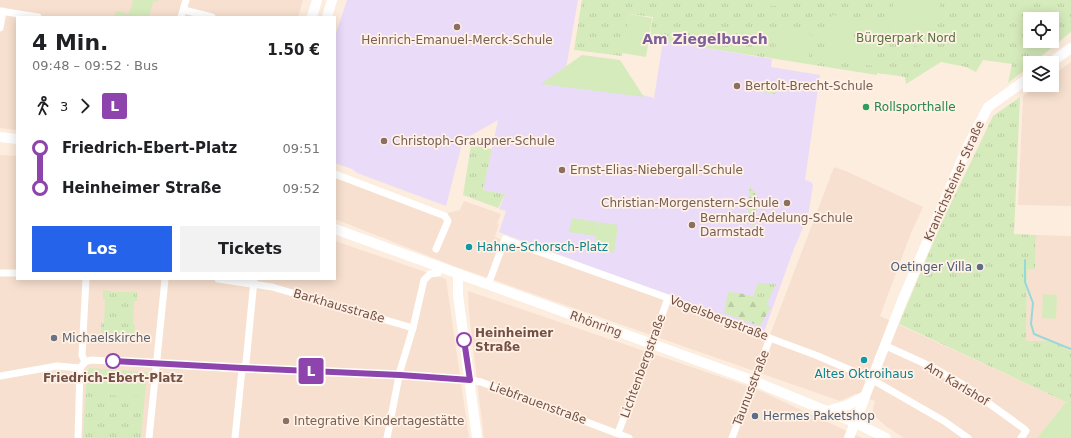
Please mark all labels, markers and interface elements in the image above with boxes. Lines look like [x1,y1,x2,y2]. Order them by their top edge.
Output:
map controls [1023,12,1059,92]
button: locate [1023,12,1059,48]
marker: Heinrich-Emanuel-Merck-Schule [452,22,462,32]
text: 4 Min. [32,30,108,55]
district label: Am Ziegelbusch [642,31,768,47]
park label: Bürgerpark Nord [856,31,956,45]
place label: Heinrich-Emanuel-Merck-Schule [361,33,553,47]
text: 1.50 € [267,41,320,59]
button: layers [1023,56,1059,92]
text: 09:48 – 09:52 · Bus [32,58,158,73]
place label: Bertolt-Brecht-Schule [745,79,873,93]
marker: Bertolt-Brecht-Schule [732,81,742,91]
icon: walk [32,95,54,117]
icon: forward [74,95,96,117]
text: L [110,98,119,114]
text: 3 [60,99,68,114]
place label: Rollsporthalle [874,100,956,114]
marker: Rollsporthalle [861,102,871,112]
street label: Kranichsteiner Straße [921,119,987,243]
place label: Christoph-Graupner-Schule [392,134,555,148]
marker: Christoph-Graupner-Schule [379,136,389,146]
text: Friedrich-Ebert-Platz [62,139,237,157]
text: 09:51 [283,141,320,156]
place label: Ernst-Elias-Niebergall-Schule [570,163,743,177]
marker: Ernst-Elias-Niebergall-Schule [557,165,567,175]
text: Heinheimer Straße [62,179,221,197]
text: 09:52 [283,181,320,196]
place label: Christian-Morgenstern-Schule [601,196,779,210]
marker: Christian-Morgenstern-Schule [782,198,792,208]
place label: Bernhard-Adelung-Schule Darmstadt [700,211,853,239]
marker: Bernhard-Adelung-Schule Darmstadt [687,220,697,230]
button: Los [32,226,172,272]
button: Tickets [180,226,320,272]
place label: Hahne-Schorsch-Platz [477,240,608,254]
marker: Hahne-Schorsch-Platz [464,242,474,252]
place label: Oetinger Villa [890,260,972,274]
marker: Oetinger Villa [975,262,985,272]
street label: Barkhausstraße [292,286,386,326]
street label: Vogelsbergstraße [668,293,770,343]
street label: Rhönring [568,308,624,340]
street label: Lichtenbergstraße [618,312,668,420]
place label: Heinheimer Straße [475,326,553,354]
place label: Michaelskirche [62,331,151,345]
marker: Heinheimer Straße [456,332,472,348]
marker: Michaelskirche [49,333,59,343]
street label: Taunusstraße [730,348,772,429]
marker: Friedrich-Ebert-Platz [105,353,121,369]
marker: Altes Oktroihaus [859,355,869,365]
line badge: L [298,358,324,384]
street label: Am Karlshof [922,359,992,409]
text: L [307,363,315,379]
place label: Altes Oktroihaus [815,367,913,381]
place label: Friedrich-Ebert-Platz [43,371,183,385]
street label: Liebfrauenstraße [488,379,588,427]
place label: Hermes Paketshop [763,409,875,423]
marker: Hermes Paketshop [750,411,760,421]
place label: Integrative Kindertagestätte [294,414,464,428]
marker: Integrative Kindertagestätte [281,416,291,426]

